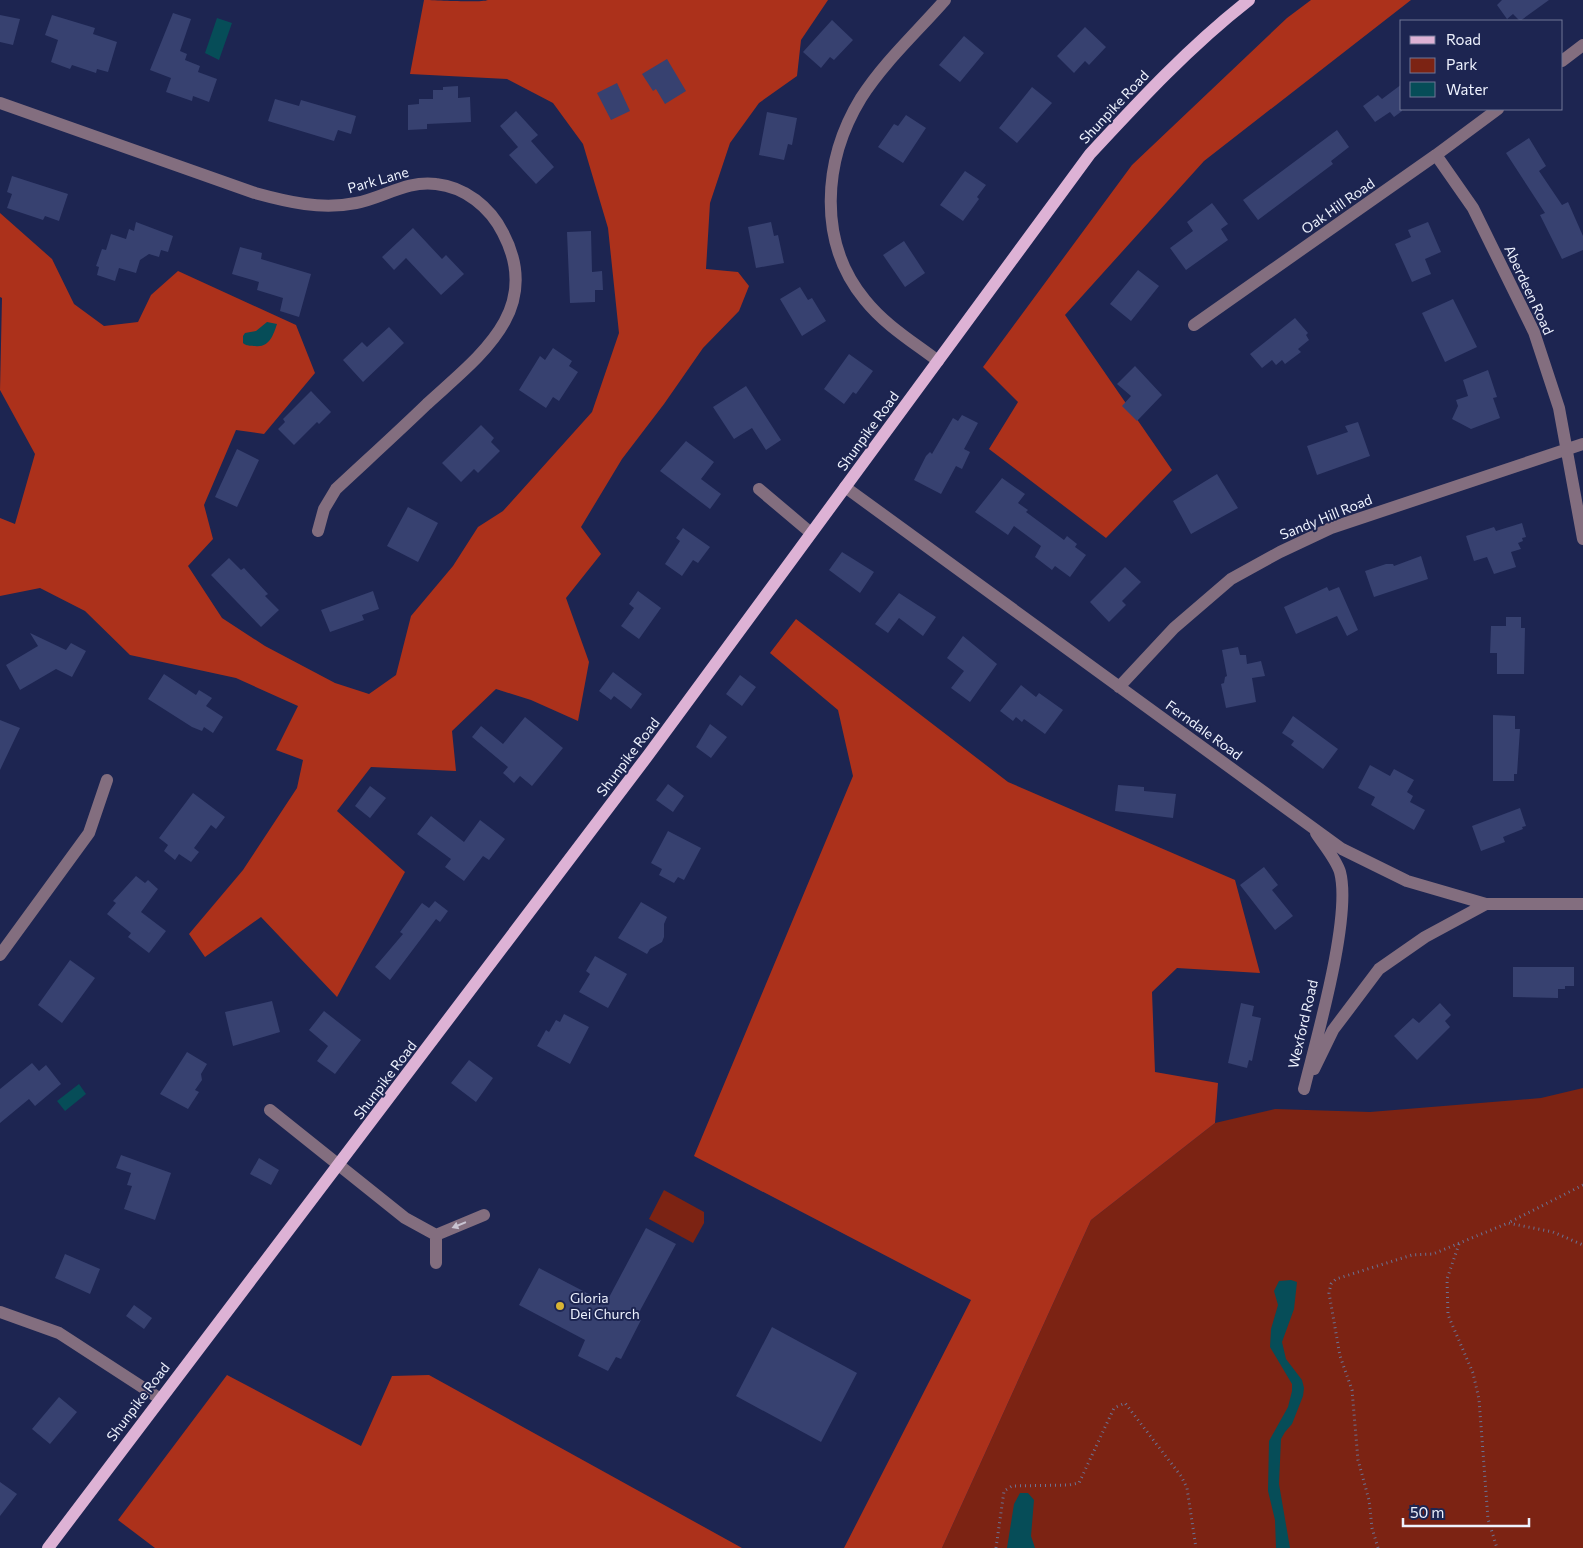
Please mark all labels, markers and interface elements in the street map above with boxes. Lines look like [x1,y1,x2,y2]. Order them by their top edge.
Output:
legend [1400,20,1563,110]
text: Road [1446,30,1481,48]
text: Park [1446,55,1477,73]
street label: Shunpike Road [1075,66,1152,147]
text: Water [1446,80,1488,98]
street label: Park Lane [345,163,410,196]
street label: Oak Hill Road [1298,174,1378,237]
street label: Aberdeen Road [1501,242,1558,337]
street label: Shunpike Road [833,388,902,474]
street label: Sandy Hill Road [1277,490,1375,543]
street label: Ferndale Road [1163,696,1246,763]
street label: Shunpike Road [593,714,663,799]
street label: Wexford Road [1284,978,1321,1070]
street label: Shunpike Road [350,1037,420,1122]
one-way arrow [452,1221,466,1229]
place label: Gloria Dei Church [570,1289,640,1322]
marker: Gloria Dei Church [554,1300,566,1312]
street label: Shunpike Road [103,1359,173,1444]
scale bar [1403,1496,1529,1528]
text: 50 m [1410,1503,1444,1521]

